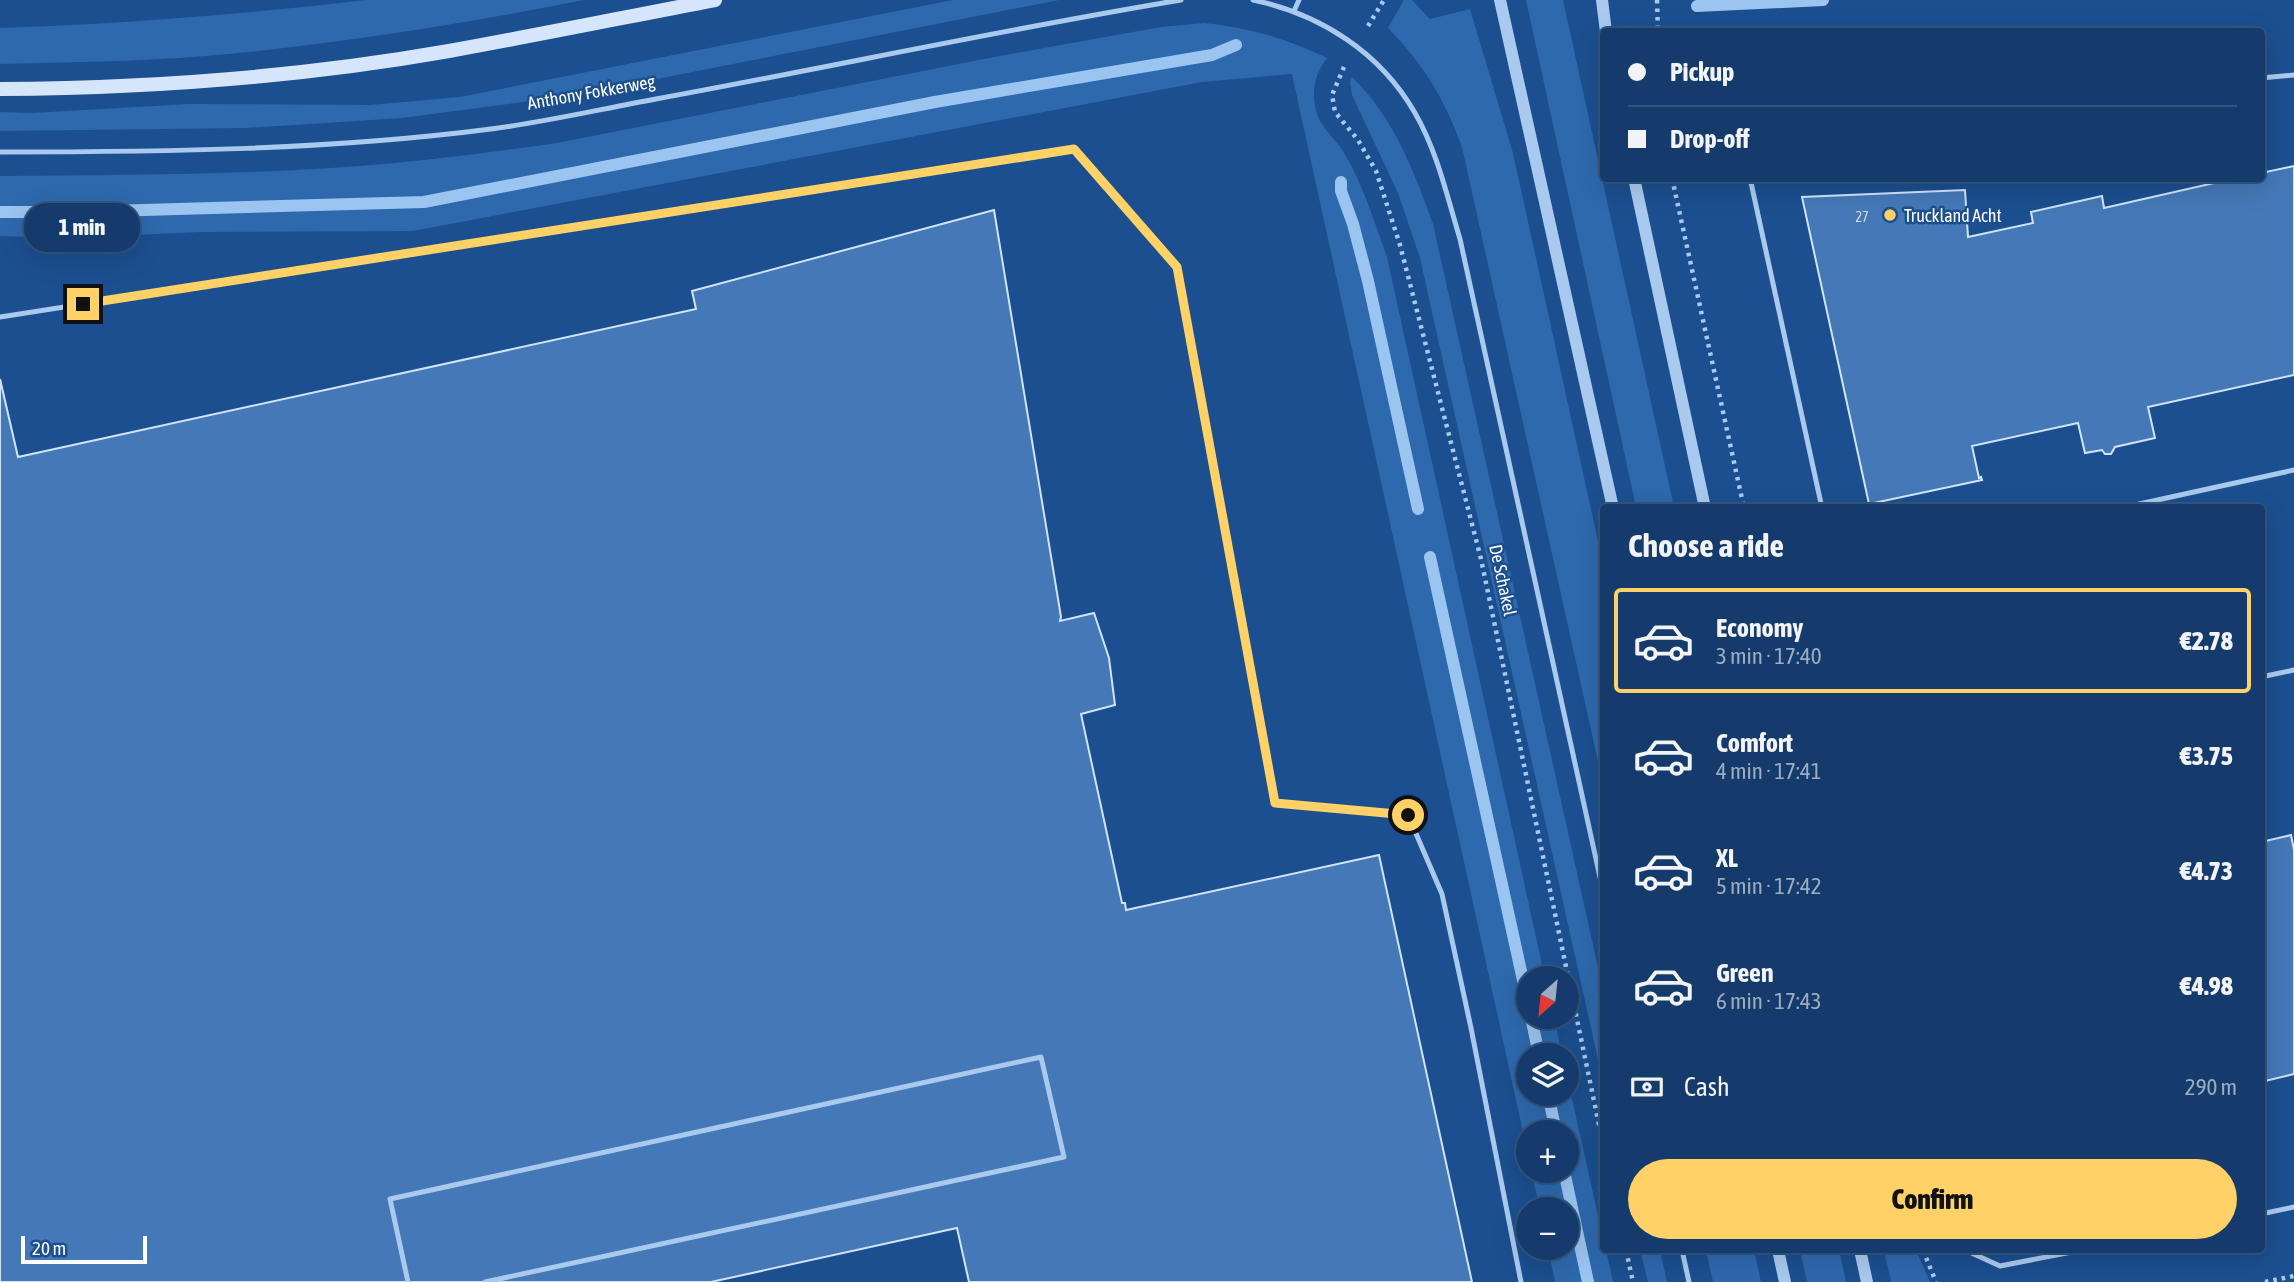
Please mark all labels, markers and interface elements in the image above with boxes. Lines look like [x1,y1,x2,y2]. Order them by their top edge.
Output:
text: Pickup [1670,57,1734,87]
street label: Anthony Fokkerweg [525,70,657,114]
text: Drop-off [1670,124,1750,154]
callout: 1 min [25,202,141,252]
place label: Truckland Acht [1904,205,2002,226]
marker: Truckland Acht [1882,207,1898,223]
house number: 27 [1855,209,1869,225]
text: 1 min [59,214,105,240]
route end [67,288,99,320]
text: Choose a ride [1628,527,1784,564]
street label: De Schakel [1485,542,1521,618]
icon: car [1632,609,1695,672]
text: Economy [1716,613,1803,643]
text: €2.78 [2180,626,2233,656]
text: 3 min · 17:40 [1716,643,1822,669]
icon: car [1632,724,1695,787]
text: Comfort [1716,728,1793,758]
text: €3.75 [2180,741,2233,771]
text: 4 min · 17:41 [1716,758,1822,784]
route start [1392,799,1424,831]
icon: car [1632,839,1695,902]
text: XL [1716,843,1738,873]
text: €4.73 [2180,856,2233,886]
text: 5 min · 17:42 [1716,873,1822,899]
icon: car [1632,954,1695,1017]
text: Green [1716,958,1774,988]
north arrow [1516,966,1578,1029]
map controls [1516,966,1579,1260]
text: €4.98 [2180,971,2233,1001]
text: 6 min · 17:43 [1716,988,1822,1014]
button: layers [1516,1043,1579,1106]
icon: cash [1628,1068,1666,1106]
text: Cash [1684,1072,1730,1102]
text: 290 m [2185,1074,2237,1100]
button: + [1516,1120,1579,1183]
button: Confirm [1628,1159,2237,1239]
button: − [1516,1197,1579,1260]
scale bar [21,1233,147,1265]
text: 20 m [32,1237,66,1259]

